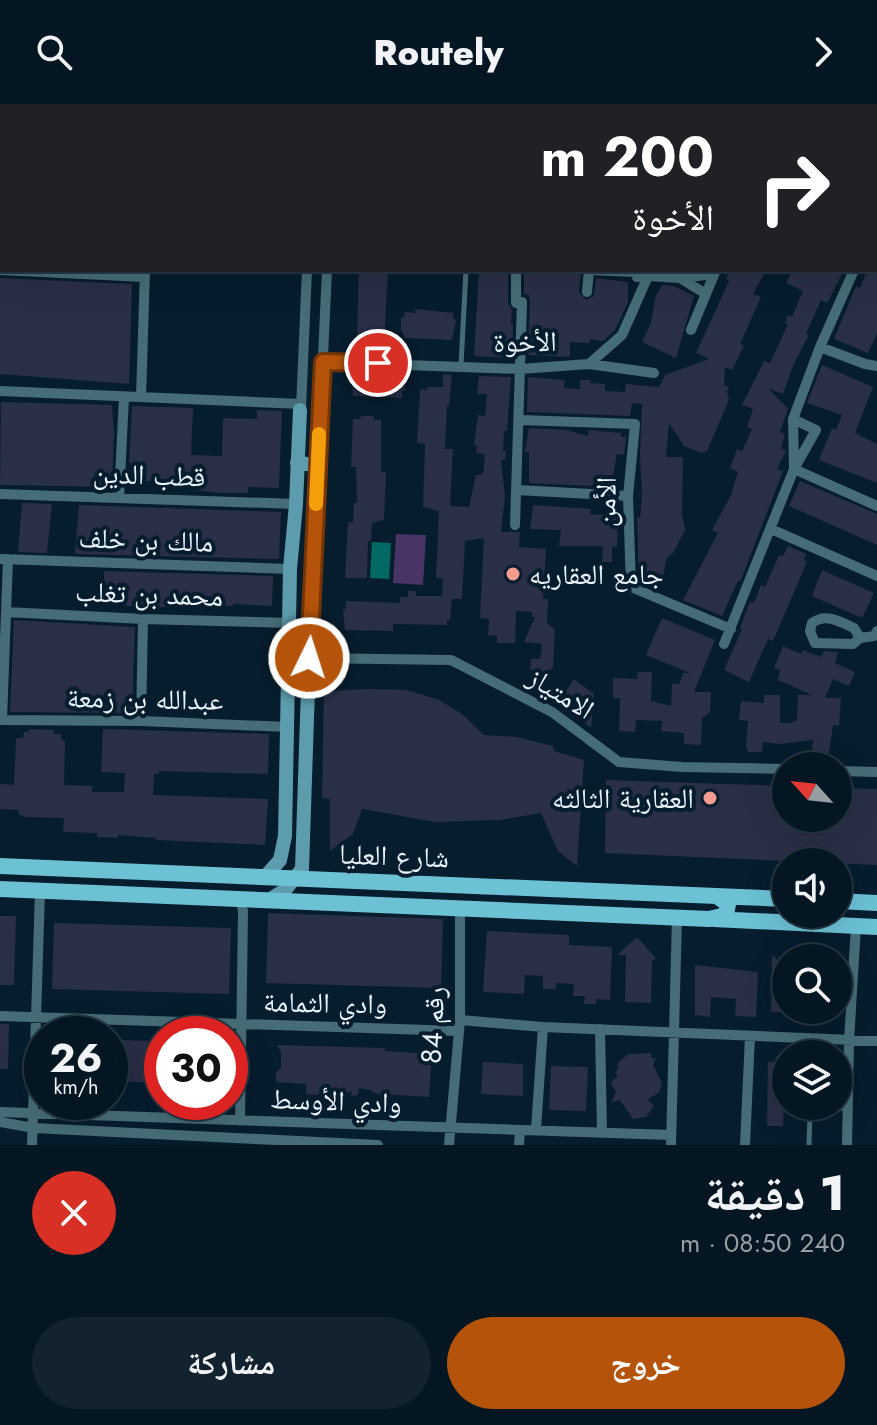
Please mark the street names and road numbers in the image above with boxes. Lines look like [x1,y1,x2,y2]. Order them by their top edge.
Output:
street label: الأخوة [493,321,557,363]
street label: قطب الدين [92,453,206,497]
street label: الأمن [585,476,627,528]
street label: مالك بن خلف [78,517,214,563]
street label: محمد بن تغلب [74,571,224,617]
street label: الامتياز [519,656,602,729]
street label: عبدالله بن زمعة [66,677,224,721]
street label: شارع العليا [338,834,450,878]
street label: وادي الثمامة [263,981,387,1027]
street label: رقم 84 [411,985,455,1065]
street label: وادي الأوسط [270,1078,402,1126]

